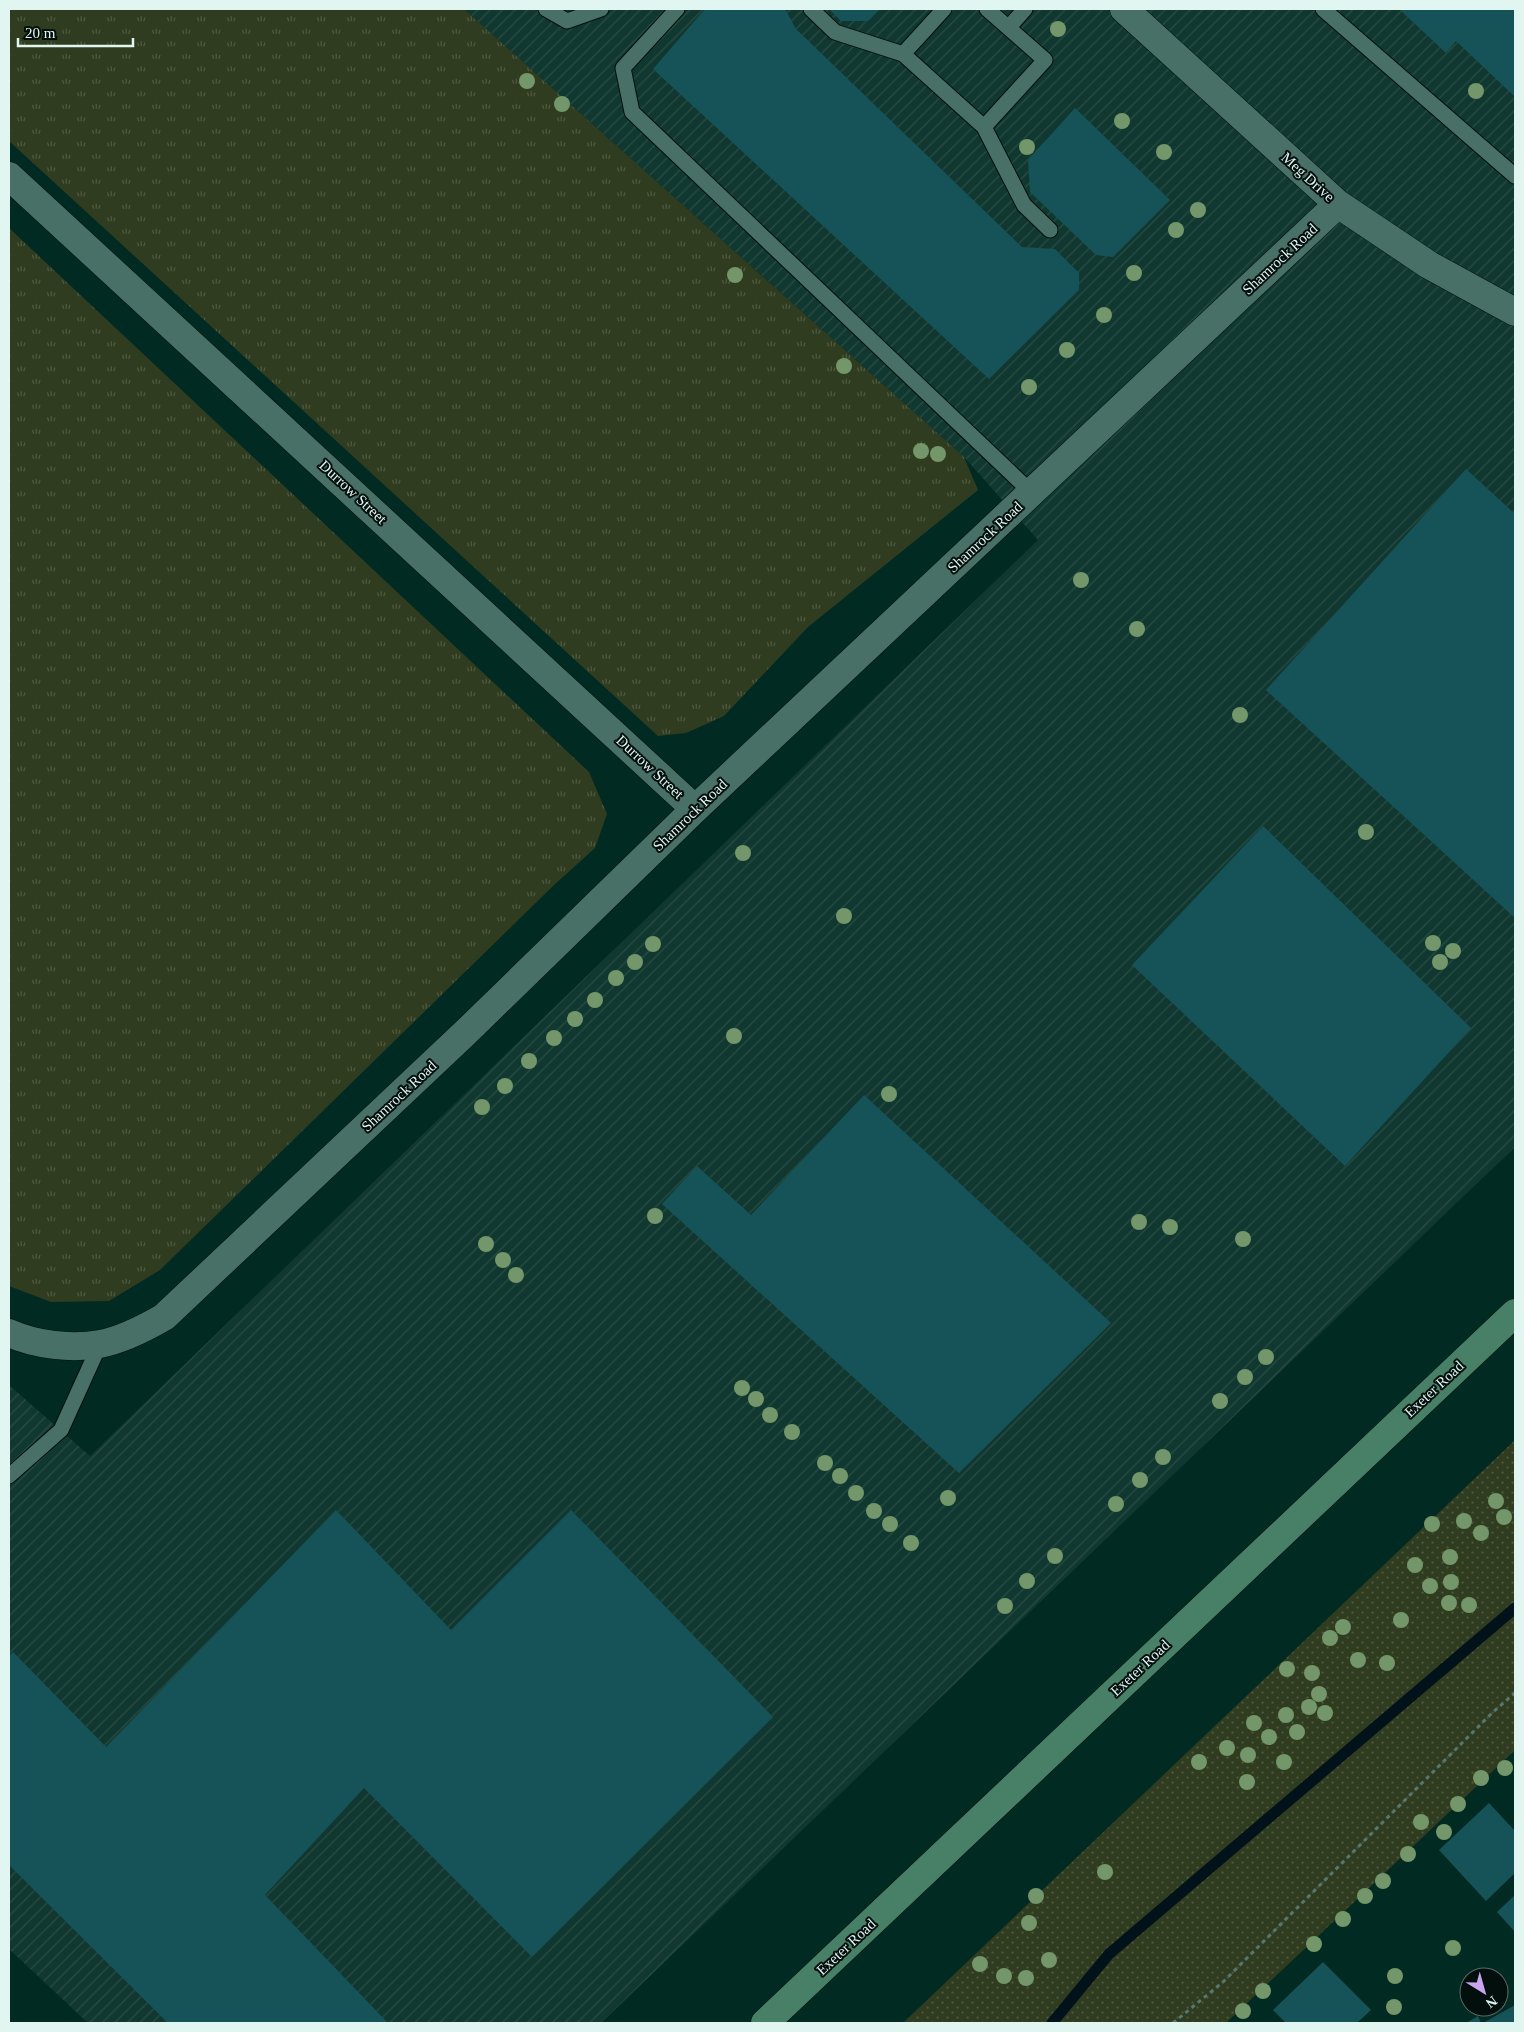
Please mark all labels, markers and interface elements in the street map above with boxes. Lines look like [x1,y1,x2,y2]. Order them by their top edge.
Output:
scale bar [18,15,132,47]
text: 20 m [25,25,56,41]
street label: Meg Drive [1278,149,1338,205]
street label: Shamrock Road [1239,220,1321,298]
street label: Durrow Street [316,457,390,528]
street label: Shamrock Road [944,498,1026,576]
street label: Durrow Street [613,732,687,803]
street label: Shamrock Road [650,775,731,854]
street label: Shamrock Road [358,1057,440,1135]
street label: Exeter Road [1401,1357,1467,1420]
street label: Exeter Road [1107,1636,1173,1699]
street label: Exeter Road [813,1915,879,1978]
north arrow [1459,1967,1509,2017]
text: N [1483,1993,1500,2011]

